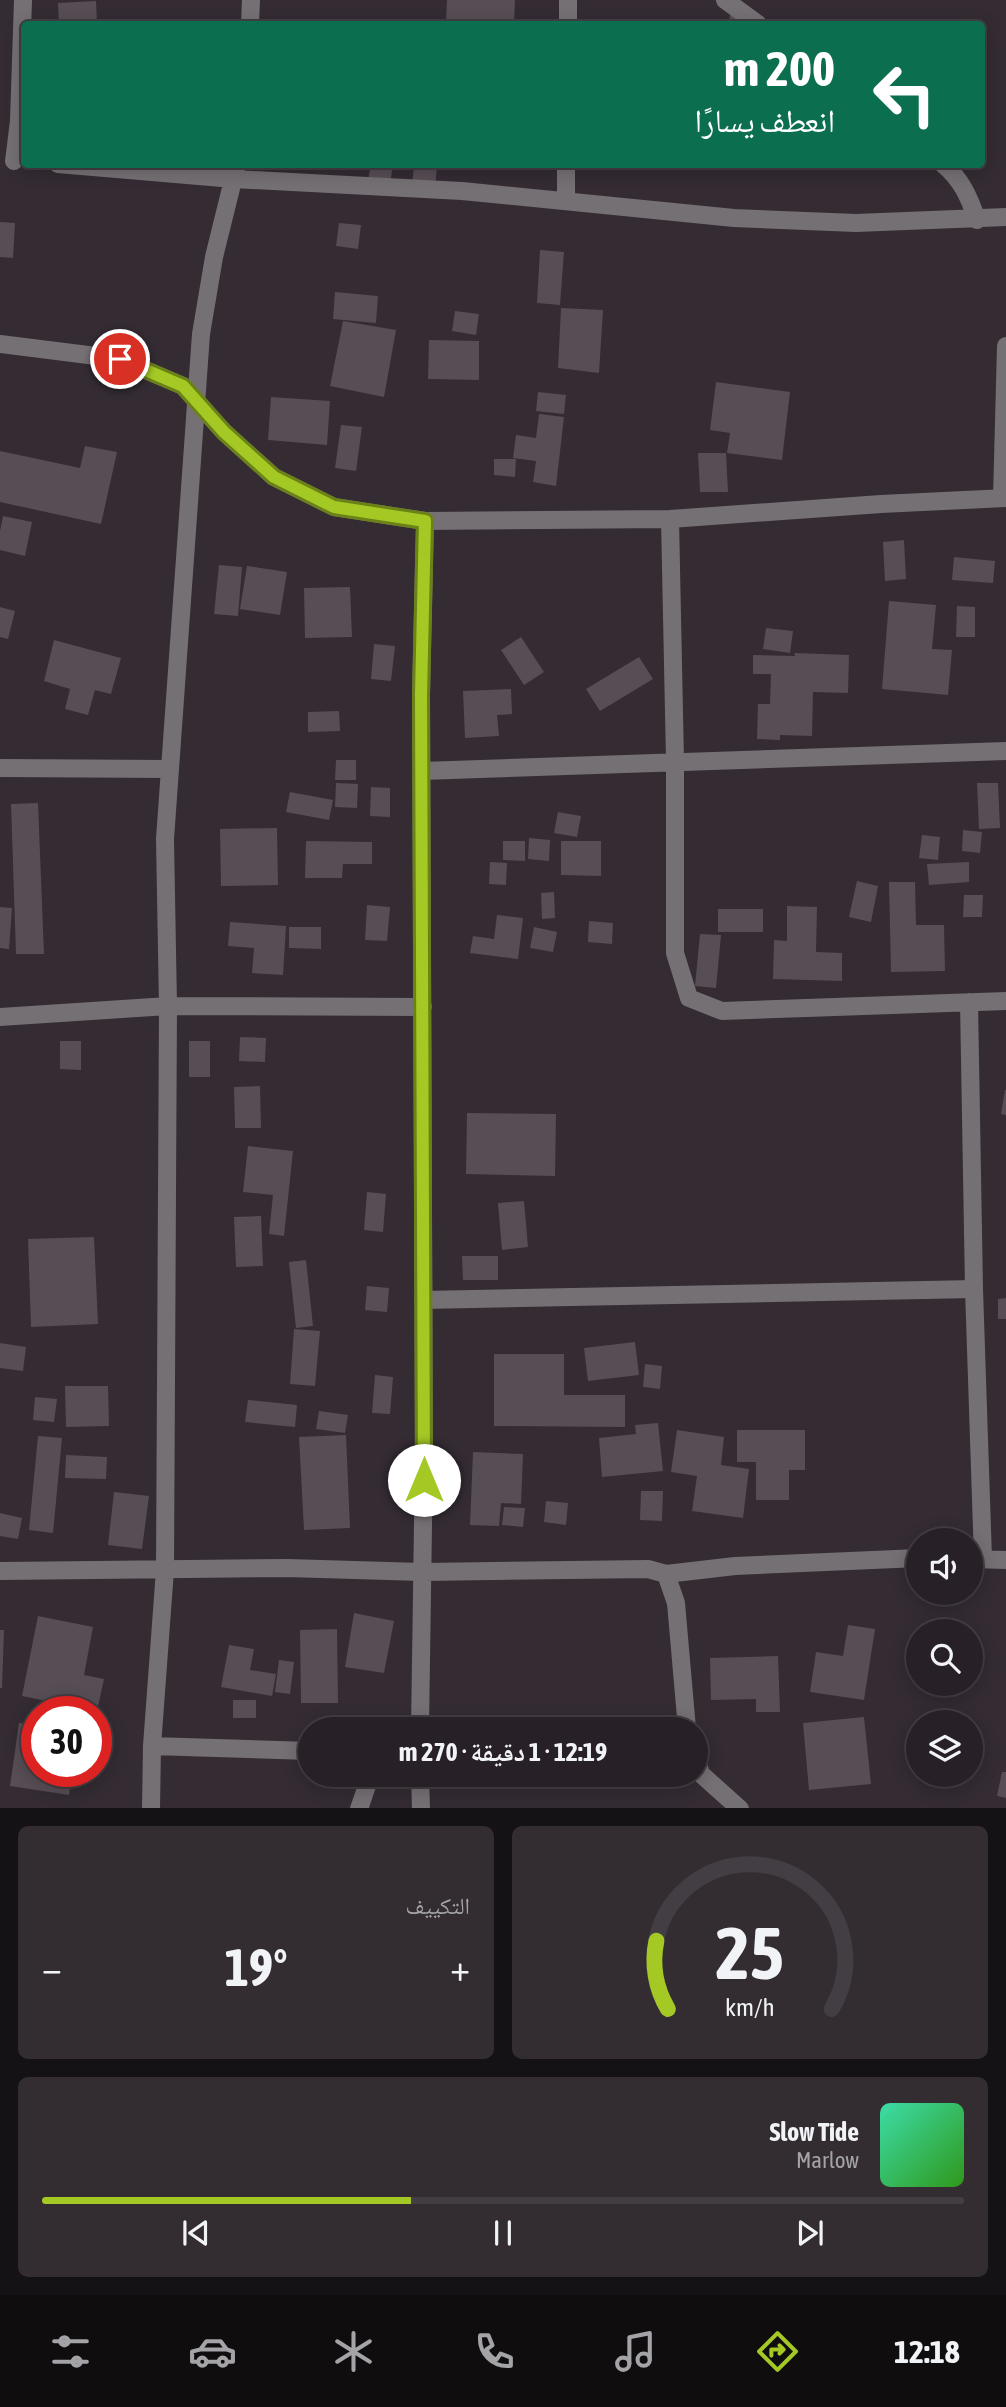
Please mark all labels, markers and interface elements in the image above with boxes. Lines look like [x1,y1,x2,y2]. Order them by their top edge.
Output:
text: 200 m [724,40,835,96]
icon: left [859,49,950,140]
text: انعطف يسارًا [694,102,835,139]
pin [90,329,150,389]
icon: arrive [101,340,139,378]
position arrow [387,1443,461,1517]
map controls [906,1528,983,1787]
button: sound [906,1528,983,1605]
button: search [906,1619,983,1696]
speed limit sign: 30 [21,1696,112,1787]
button: layers [906,1710,983,1787]
text: 12:19 · 1 دقيقة · 270 m [399,1737,607,1767]
text: التكييف [405,1893,470,1919]
text: 25 [716,1911,784,1994]
text: 19° [224,1937,288,1997]
text: − [42,1946,62,1989]
text: + [450,1946,470,1989]
text: km/h [725,1992,775,2020]
text: Slow Tide [769,2117,859,2147]
text: Marlow [796,2147,859,2173]
icon: previous [177,2214,215,2252]
icon: pause [484,2214,522,2252]
icon: next [791,2214,829,2252]
icon: filters [46,2327,95,2376]
icon: car [188,2327,237,2376]
icon: climate [329,2327,378,2376]
icon: phone [470,2327,519,2376]
icon: music [611,2327,660,2376]
icon: directions [753,2327,802,2376]
text: 12:18 [894,2333,960,2370]

